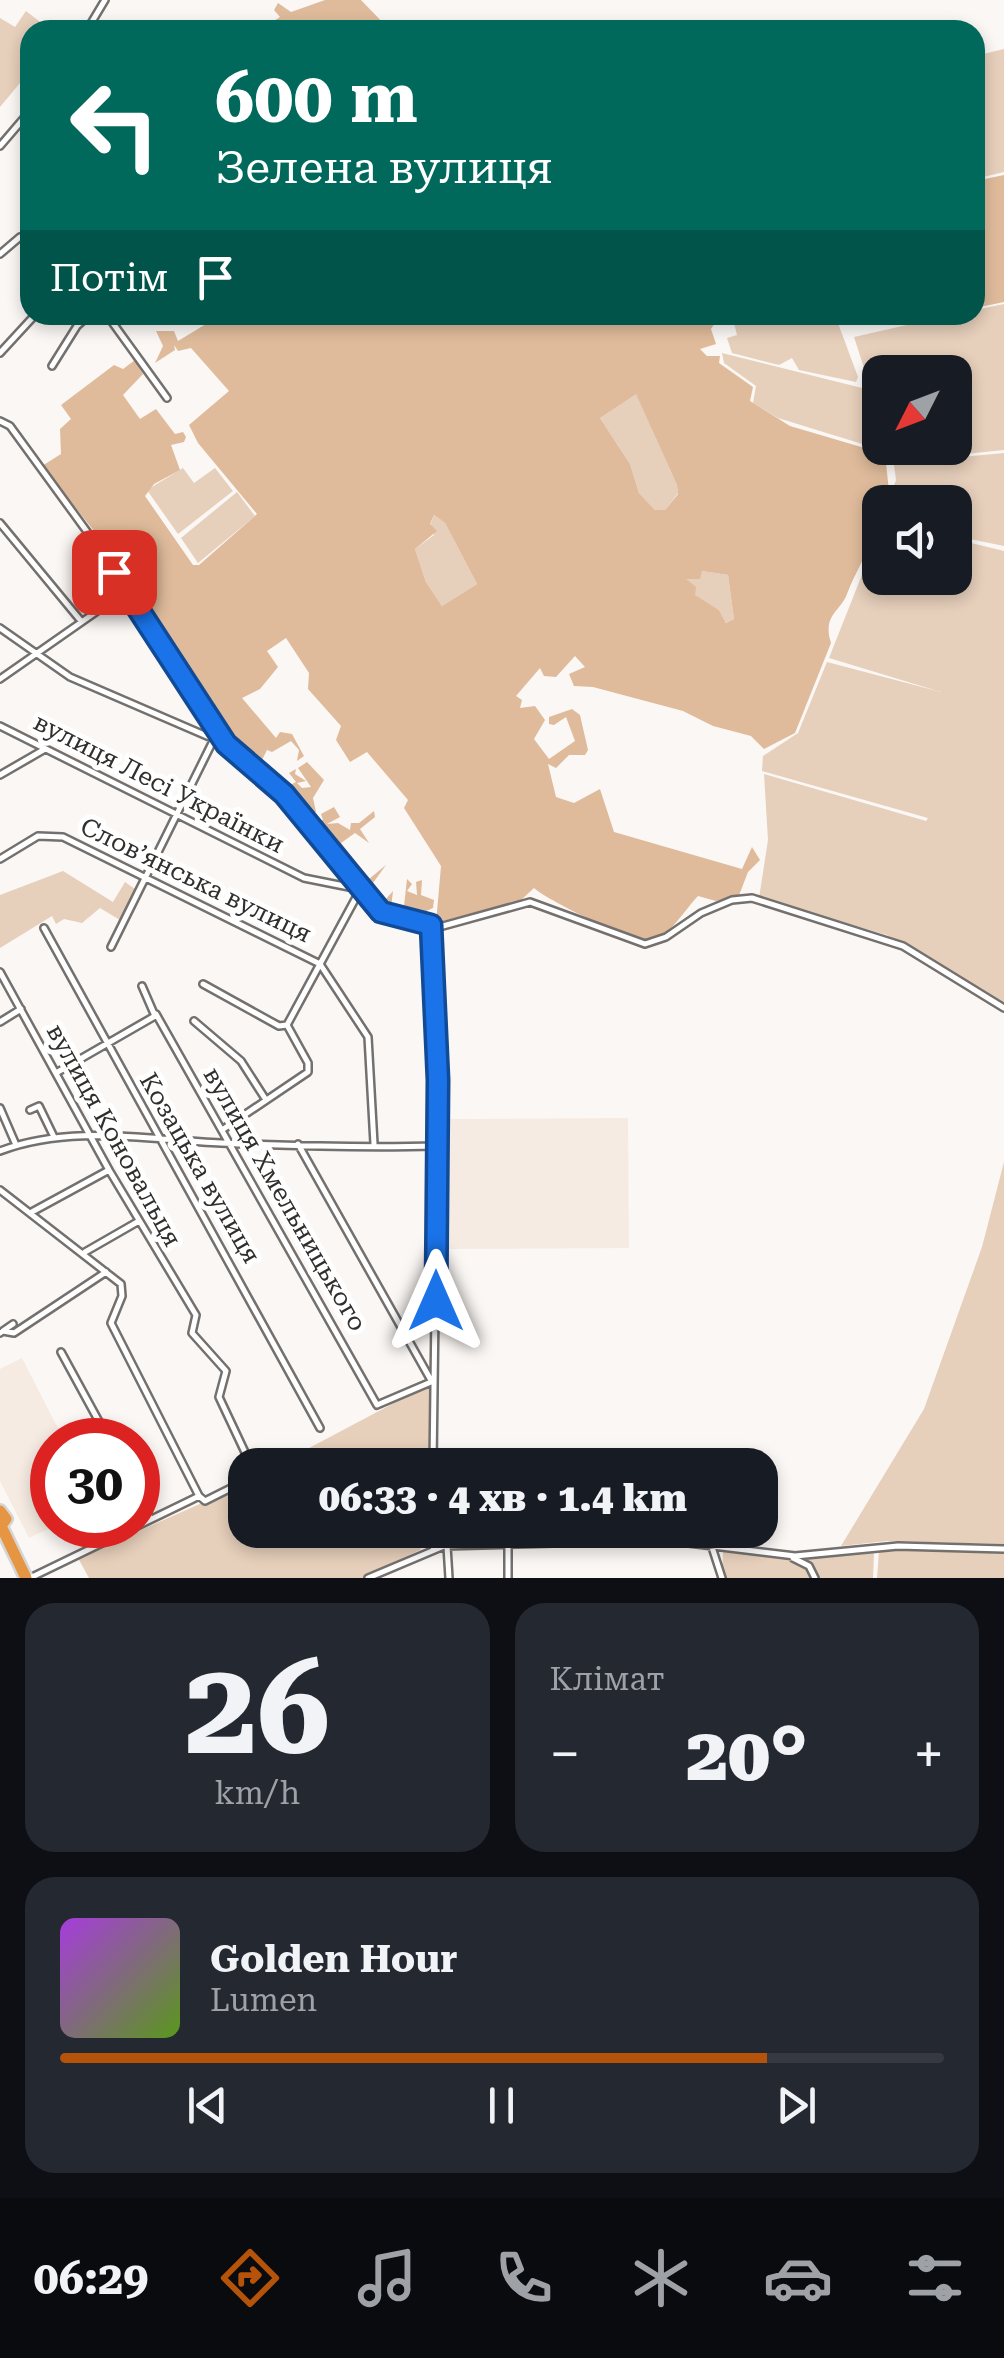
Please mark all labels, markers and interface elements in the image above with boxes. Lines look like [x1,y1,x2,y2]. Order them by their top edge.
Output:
text: 600 m [215,57,418,139]
icon: left [50,60,180,190]
text: Зелена вулиця [215,141,553,194]
icon: arrive [188,250,243,305]
text: Потім [50,256,168,300]
north arrow [862,355,972,465]
map controls [862,355,972,595]
button: sound [862,485,972,595]
pin [72,530,157,615]
icon: arrive [87,545,142,600]
street label: вулиця Лесі Українки [29,707,289,859]
street label: Словʼянська вулиця [76,811,316,949]
street label: вулиця Коновальця [41,1019,187,1251]
street label: вулиця Хмельницького [198,1062,372,1336]
street label: Козацька вулиця [134,1068,266,1268]
position arrow [384,1249,488,1353]
speed limit sign: 30 [30,1418,160,1548]
text: 06:33 · 4 хв · 1.4 km [319,1476,687,1520]
text: 26 [184,1632,330,1785]
text: Клімат [550,1660,665,1698]
text: 20° [686,1710,808,1798]
text: − [550,1722,580,1786]
text: + [913,1722,944,1786]
text: km/h [214,1774,300,1812]
text: Golden Hour [210,1937,458,1981]
text: Lumen [210,1981,317,2019]
icon: previous [180,2078,235,2133]
icon: pause [474,2078,529,2133]
icon: next [769,2078,824,2133]
icon: directions [215,2243,285,2313]
icon: music [352,2243,422,2313]
icon: phone [489,2243,559,2313]
icon: climate [626,2243,696,2313]
icon: car [763,2243,833,2313]
icon: filters [900,2243,970,2313]
text: 06:29 [34,2252,148,2305]

